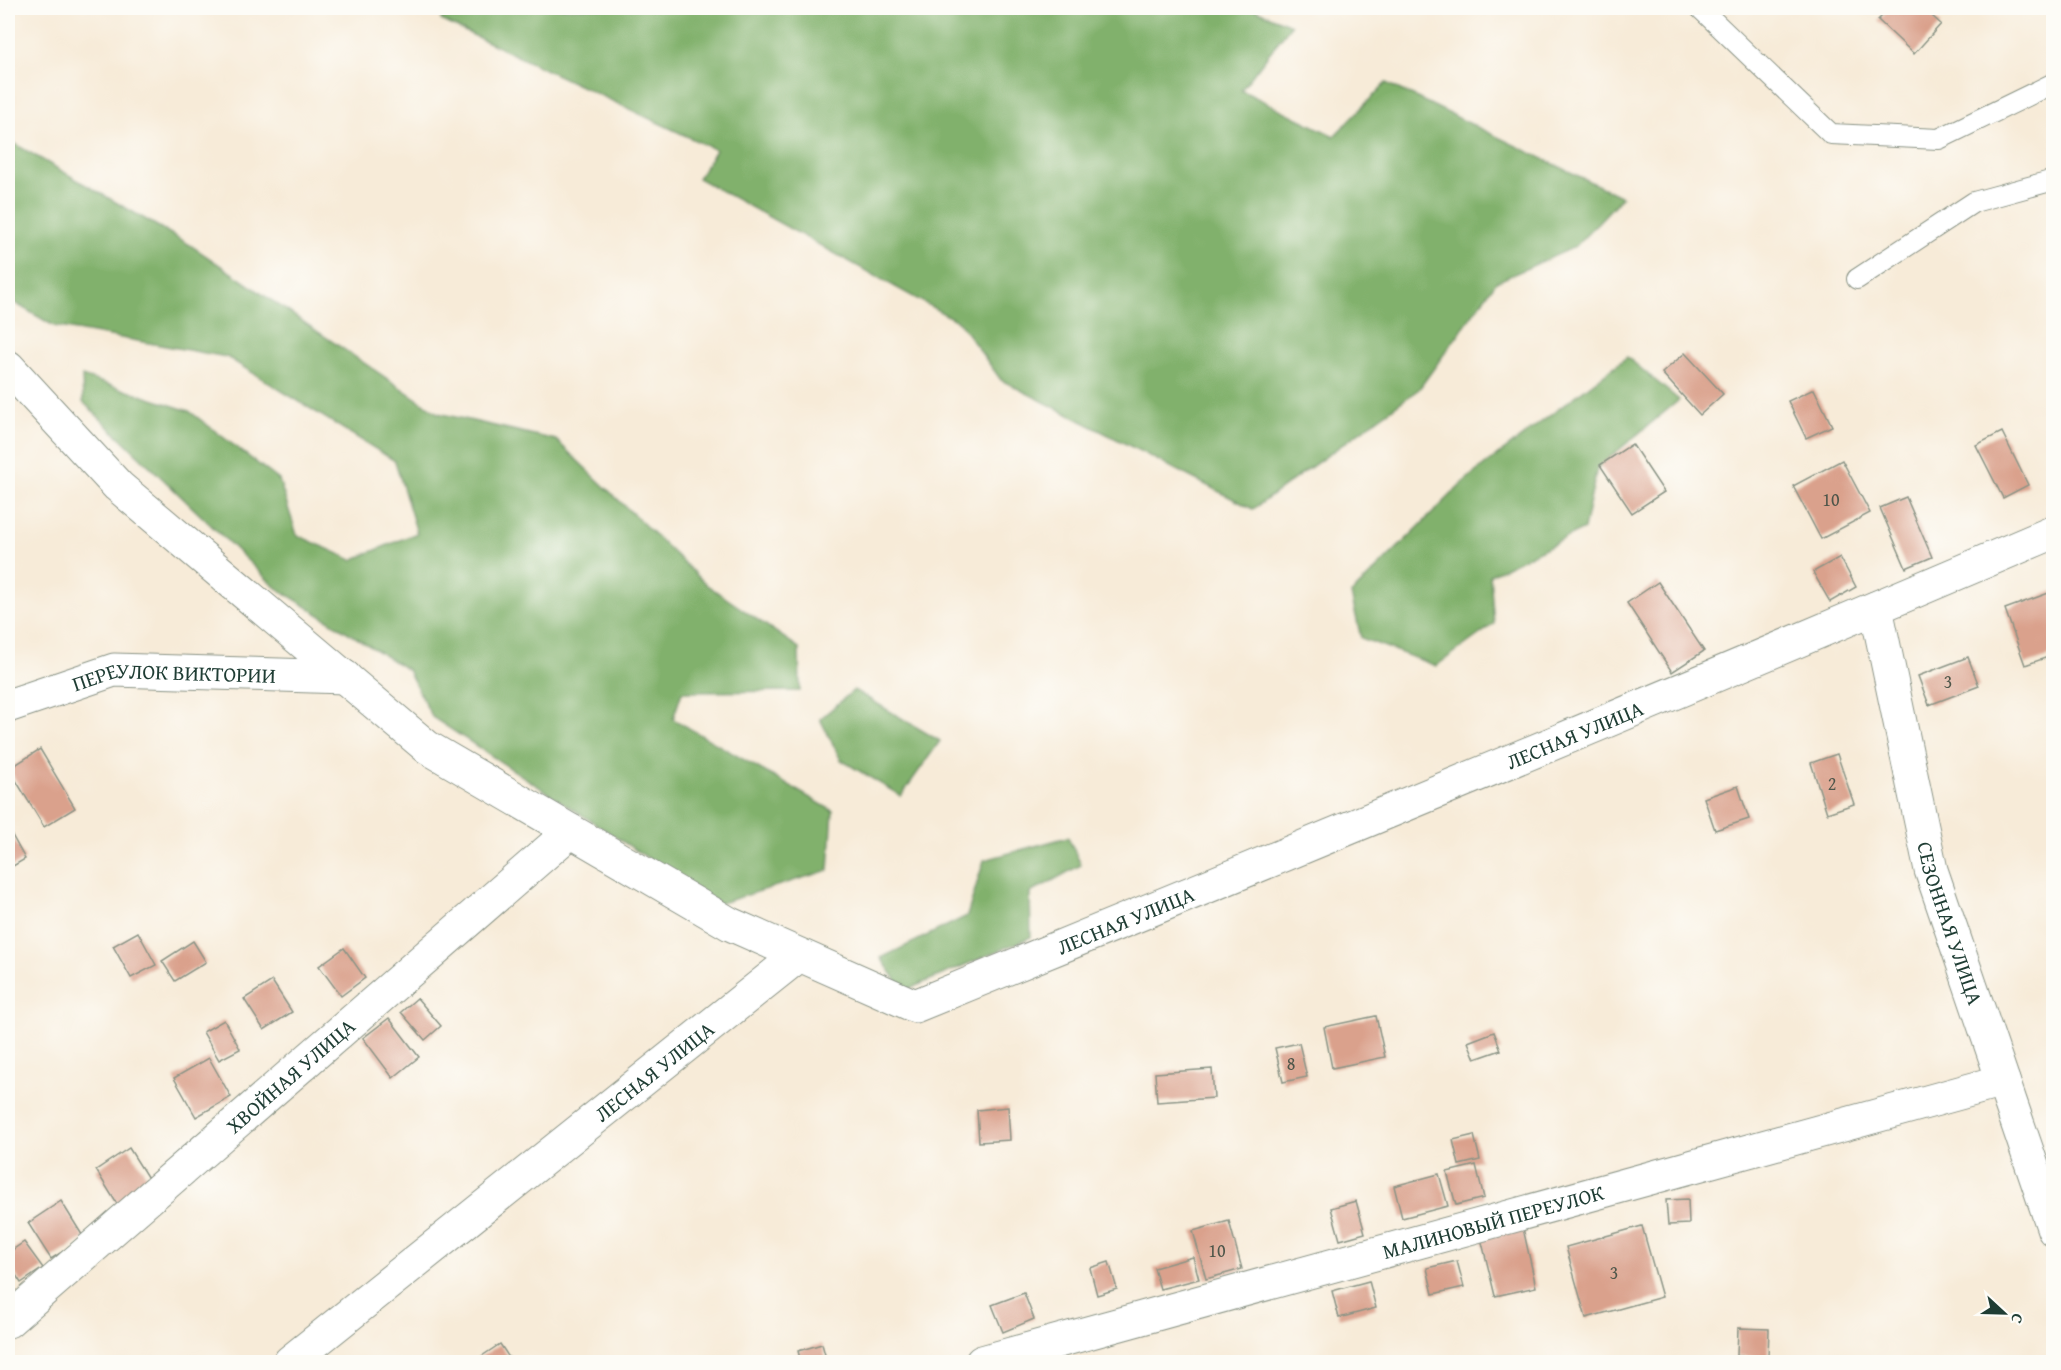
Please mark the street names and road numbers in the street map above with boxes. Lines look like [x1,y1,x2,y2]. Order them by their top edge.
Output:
street label: ПЕРЕУЛОК ВИКТОРИИ [68,654,276,699]
street label: ЛЕСНАЯ УЛИЦА [1501,692,1648,777]
street label: СЕЗОННАЯ УЛИЦА [1910,839,1991,1009]
street label: ЛЕСНАЯ УЛИЦА [1052,878,1199,962]
street label: ХВОЙНАЯ УЛИЦА [219,1010,362,1140]
street label: ЛЕСНАЯ УЛИЦА [587,1013,721,1129]
street label: МАЛИНОВЫЙ ПЕРЕУЛОК [1379,1176,1607,1267]

